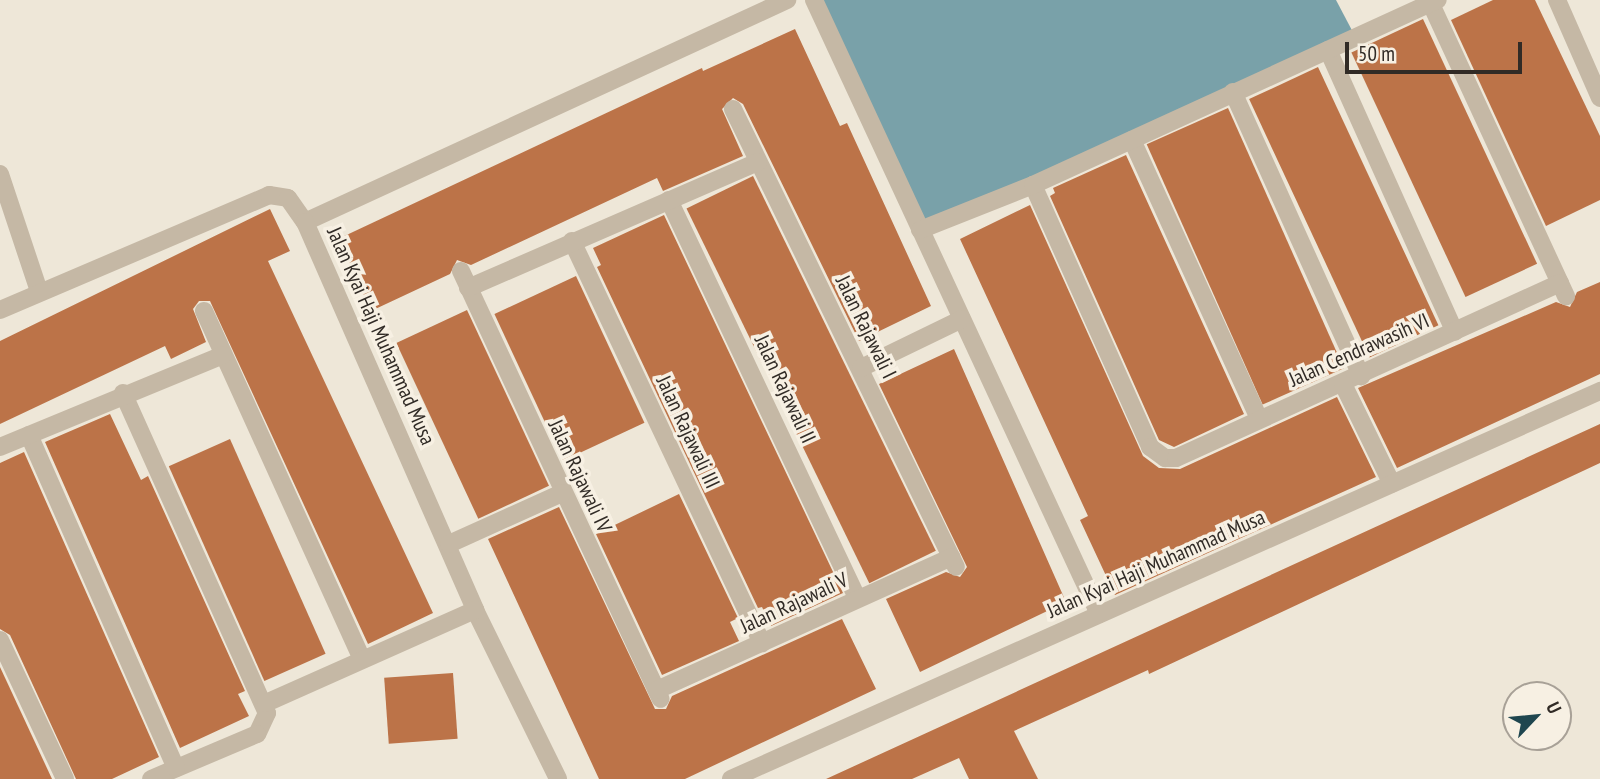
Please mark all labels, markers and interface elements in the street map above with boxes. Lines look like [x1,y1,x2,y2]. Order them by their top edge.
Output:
scale bar [1348,28,1525,72]
text: 50 m [1358,40,1395,67]
street label: Jalan Kyai Haji Muhammad Musa [322,223,440,449]
street label: Jalan Rajawali I [830,271,902,383]
street label: Jalan Cendrawasih VI [1285,308,1433,392]
street label: Jalan Rajawali II [749,331,821,447]
street label: Jalan Rajawali III [651,372,725,492]
street label: Jalan Rajawali IV [543,416,617,536]
street label: Jalan Kyai Haji Muhammad Musa [1043,505,1269,623]
street label: Jalan Rajawali V [736,567,852,639]
north arrow [1502,681,1572,751]
text: U [1541,698,1567,717]

